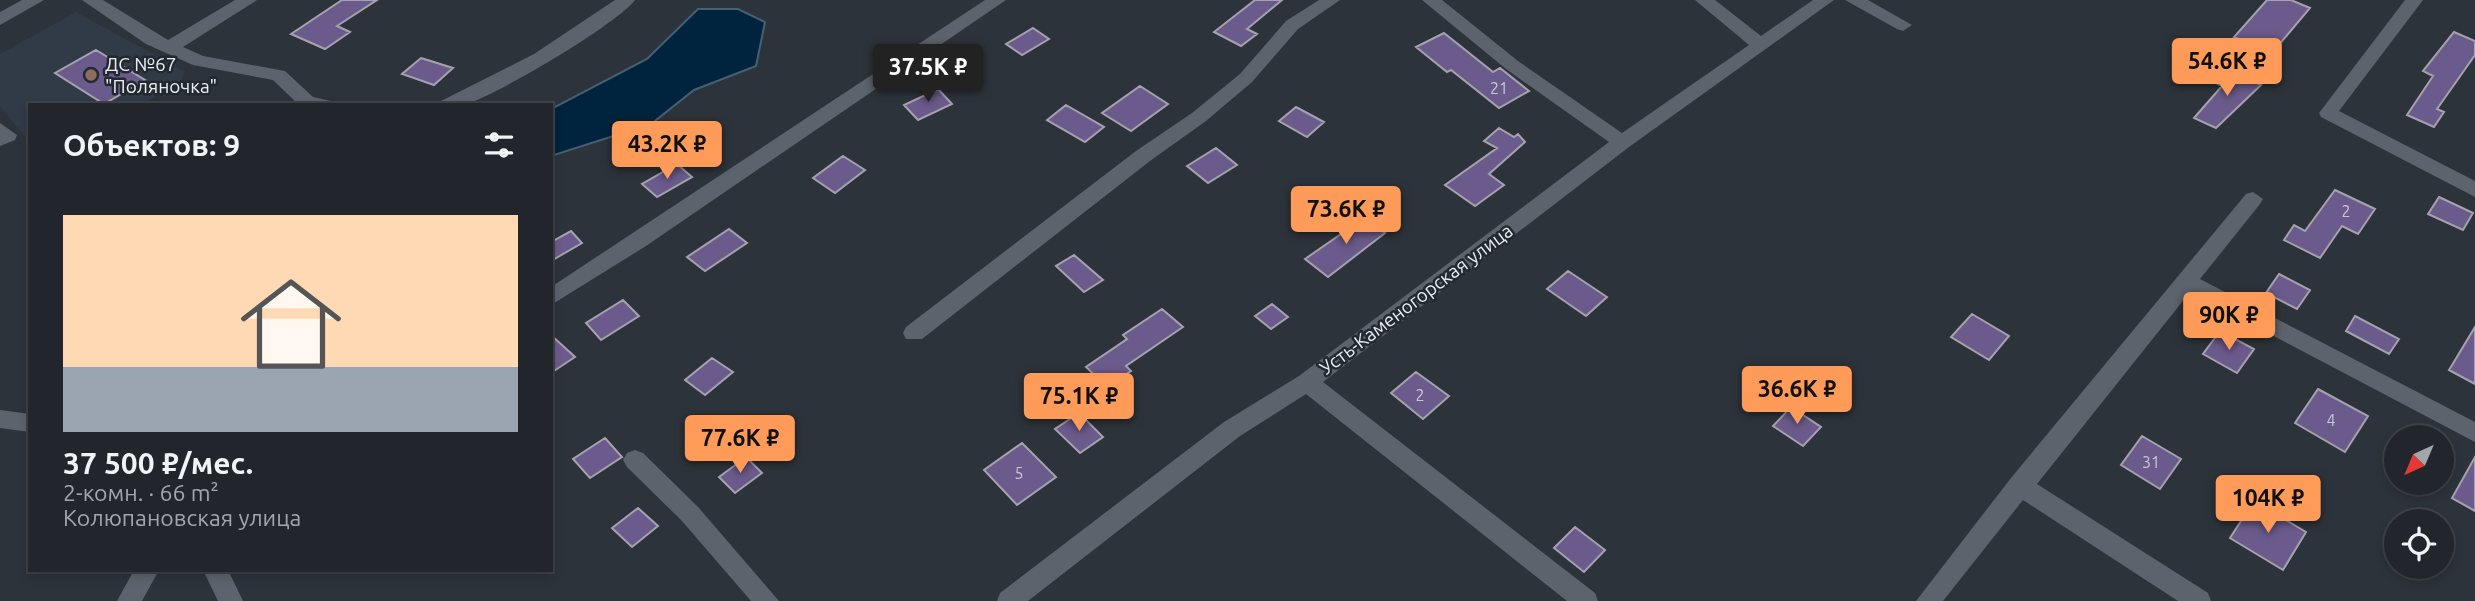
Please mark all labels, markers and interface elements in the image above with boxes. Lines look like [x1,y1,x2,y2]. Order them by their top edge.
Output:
pin: 54.6K ₽ [2162,38,2292,98]
pin: 37.5K ₽ [863,44,993,104]
text: 54.6K ₽ [2188,48,2266,73]
place label: ДС №67 "Поляночка" [105,53,217,97]
text: 37.5K ₽ [889,54,967,79]
marker: ДС №67 "Поляночка" [83,67,99,83]
house number: 21 [1490,79,1508,97]
pin: 43.2K ₽ [602,122,732,181]
icon: filters [480,126,518,164]
text: Объектов: 9 [63,128,240,162]
text: 43.2K ₽ [628,131,706,156]
pin: 73.6K ₽ [1281,187,1411,246]
text: 73.6K ₽ [1307,196,1385,221]
house number: 2 [2341,202,2351,220]
street label: Усть-Каменогорская улица [1315,219,1517,379]
icon: home [228,261,354,387]
pin: 90K ₽ [2180,292,2278,352]
text: 90K ₽ [2199,302,2259,327]
pin: 36.6K ₽ [1732,366,1862,426]
pin: 75.1K ₽ [1014,374,1144,433]
text: 36.6K ₽ [1758,376,1836,401]
text: 75.1K ₽ [1040,383,1118,408]
house number: 2 [1415,386,1425,404]
house number: 4 [2326,411,2336,429]
pin: 77.6K ₽ [675,416,805,475]
text: 77.6K ₽ [701,425,779,450]
north arrow [2384,425,2454,495]
map controls [2384,425,2454,579]
text: 37 500 ₽/мес. [63,446,253,480]
house number: 31 [2142,453,2160,471]
house number: 5 [1014,464,1024,482]
pin: 104K ₽ [2211,476,2325,535]
text: 2-комн. · 66 m² [63,480,219,505]
text: 104K ₽ [2232,485,2304,510]
text: Колюпановская улица [63,505,301,530]
button: locate [2384,509,2454,579]

